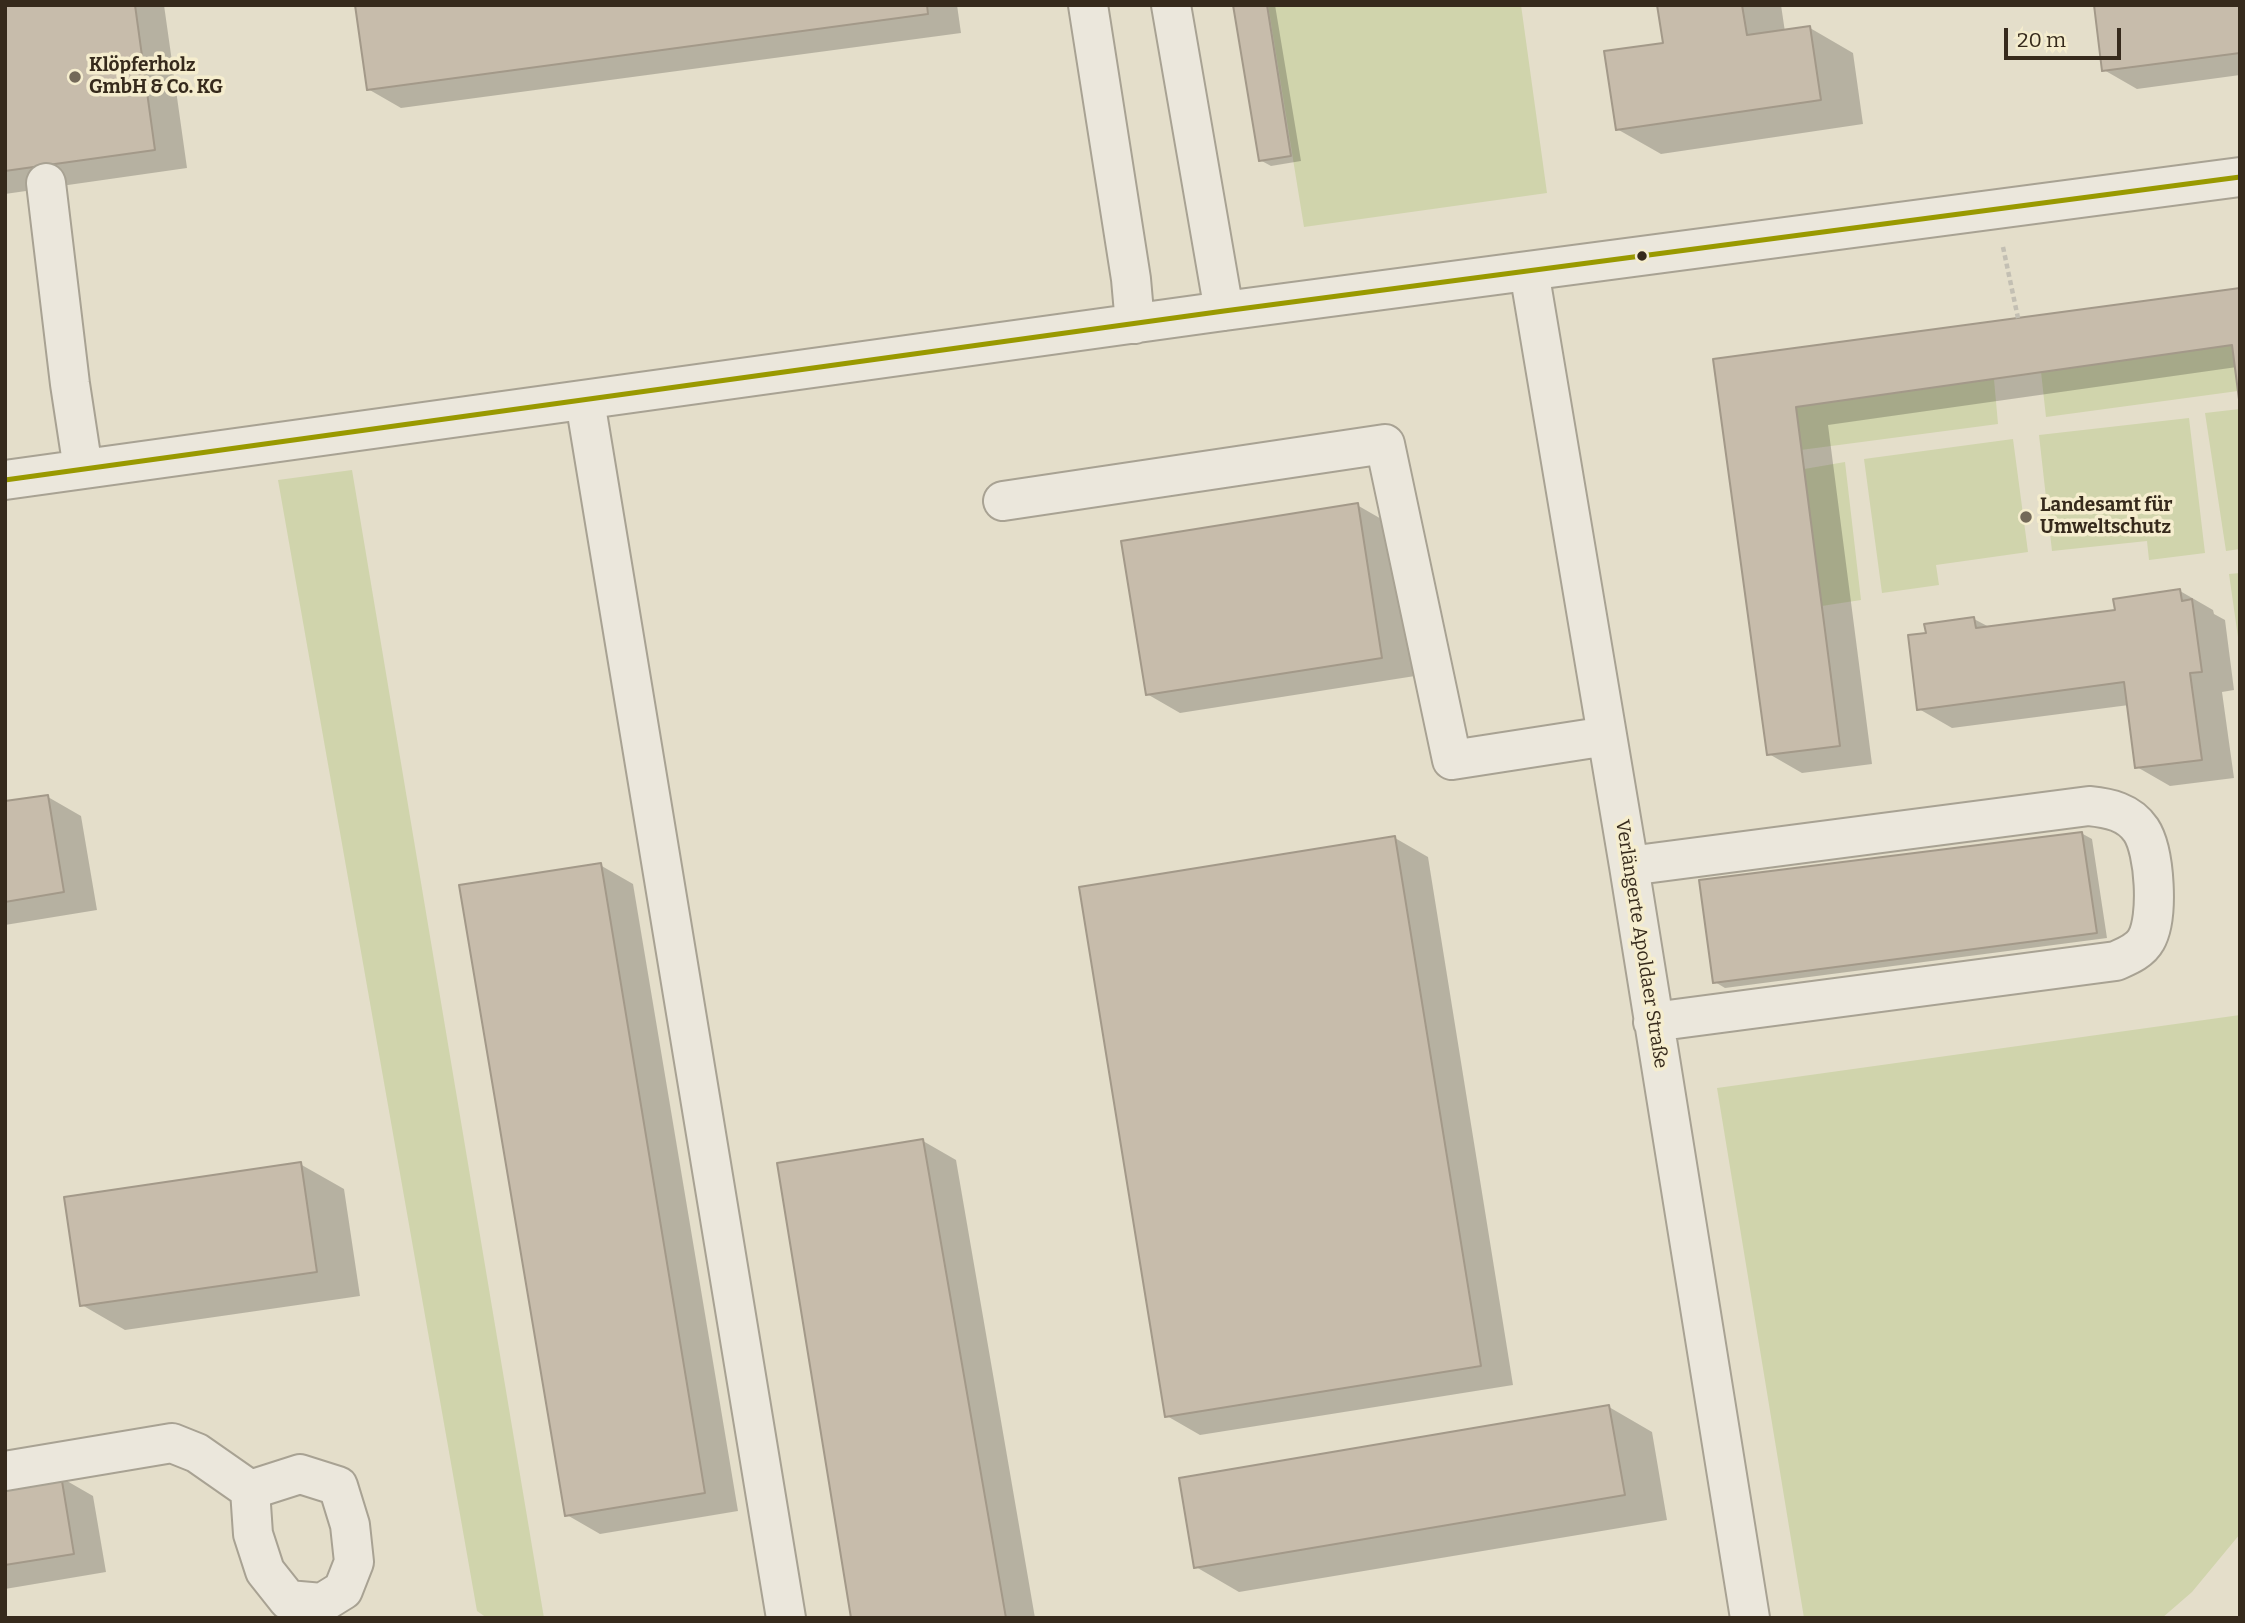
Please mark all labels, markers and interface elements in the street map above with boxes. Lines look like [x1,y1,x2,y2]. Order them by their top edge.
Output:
scale bar [2007,14,2124,58]
text: 20 m [2017,27,2066,53]
place label: Klöpferholz GmbH & Co. KG [89,55,223,99]
marker: Klöpferholz GmbH & Co. KG [67,69,83,85]
unlabelled marker [1635,249,1649,263]
place label: Landesamt für Umweltschutz [2040,495,2173,539]
marker: Landesamt für Umweltschutz [2018,509,2034,525]
street label: Verlängerte Apoldaer Straße [1610,818,1672,1070]

